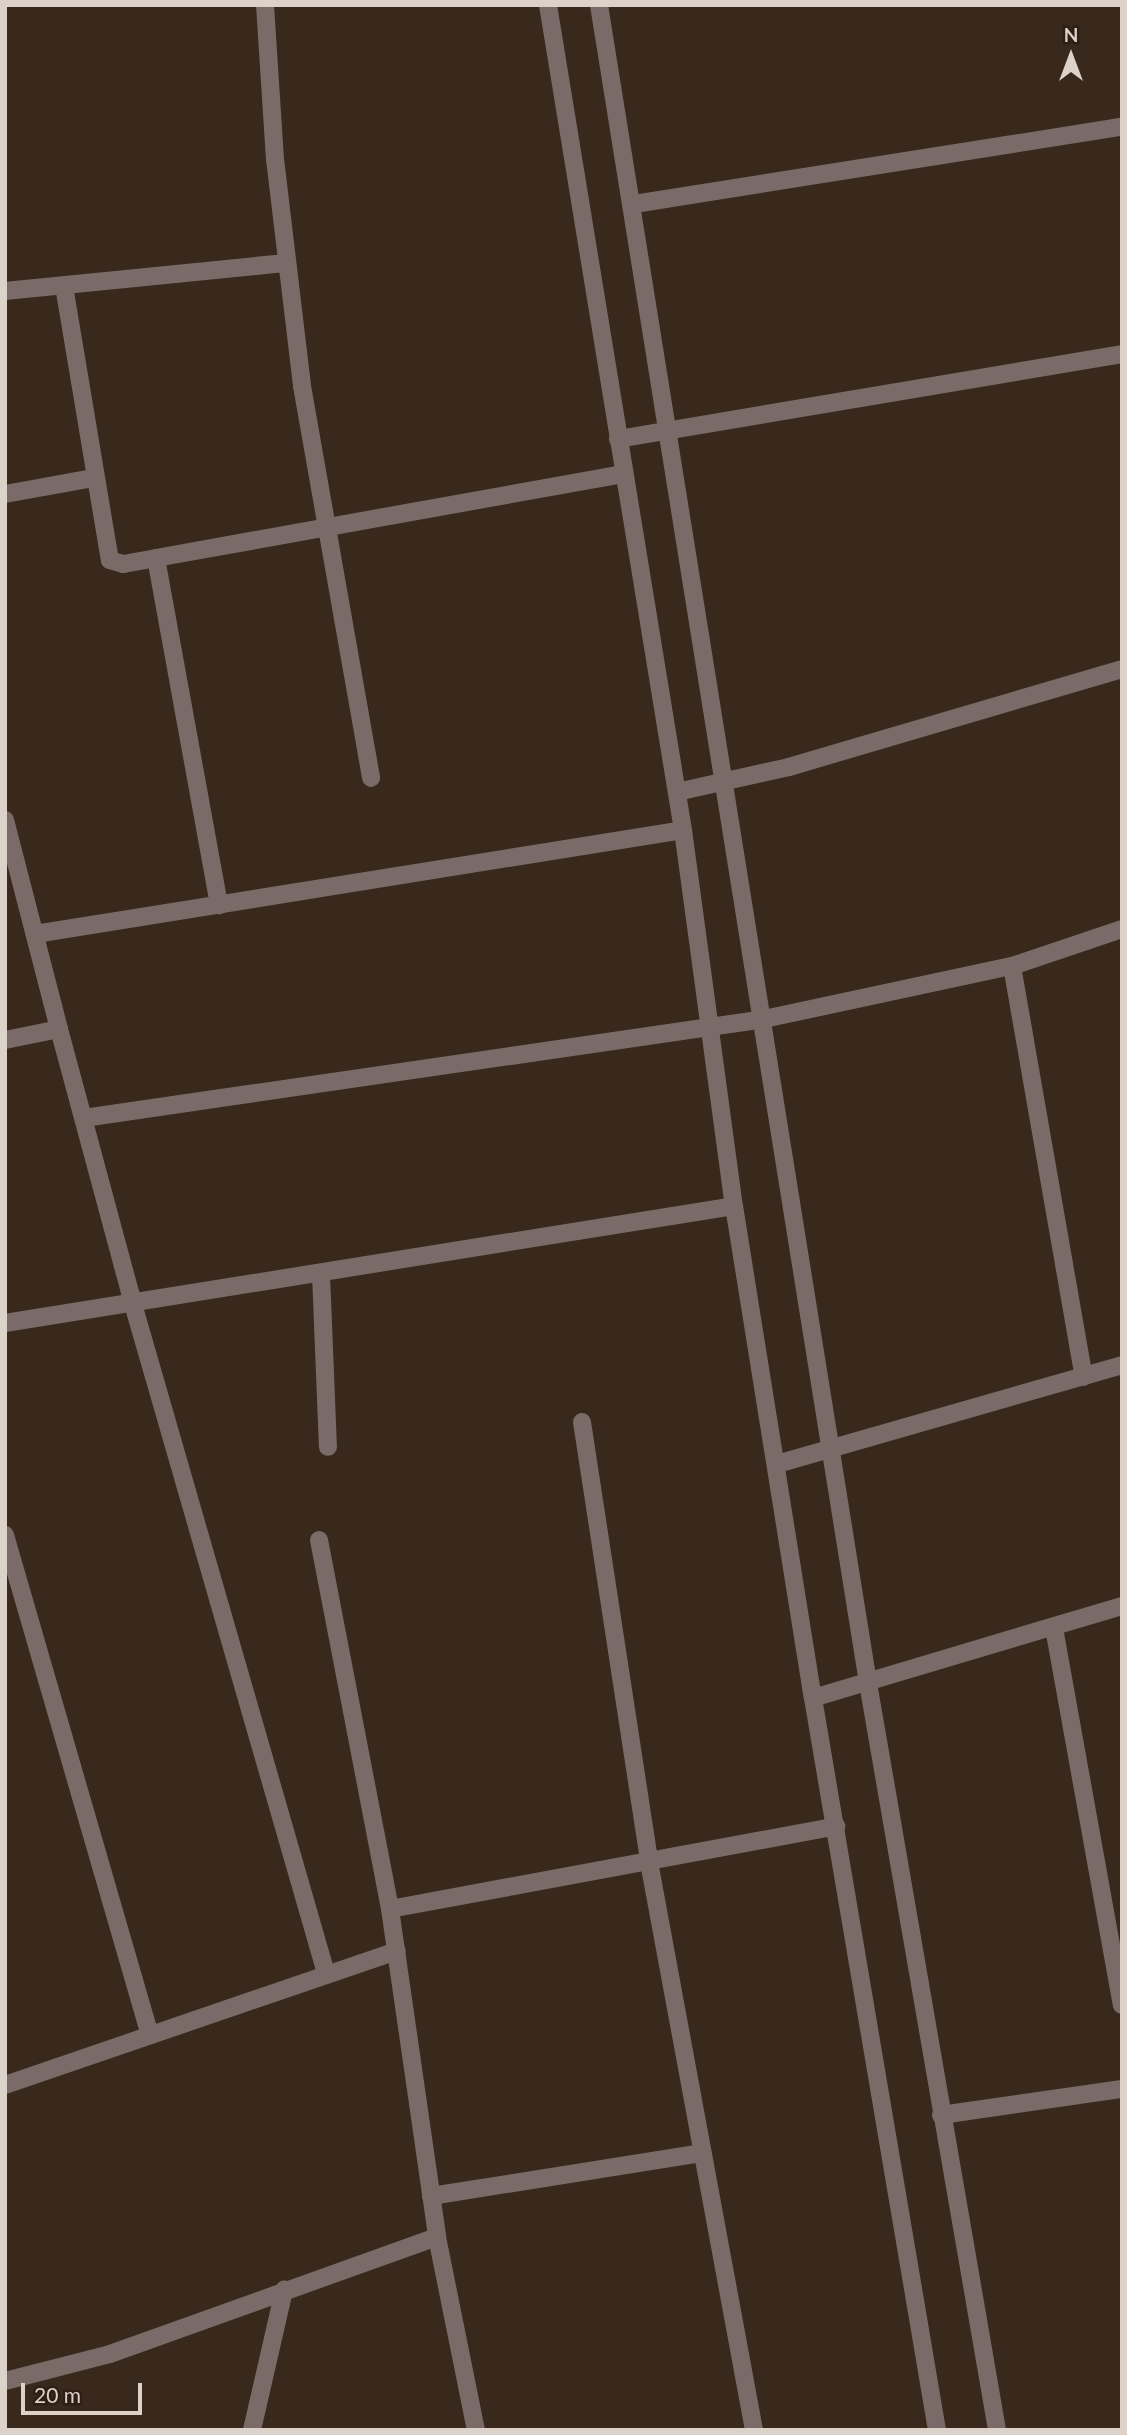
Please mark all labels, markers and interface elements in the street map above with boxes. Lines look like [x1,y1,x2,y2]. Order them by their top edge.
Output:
north arrow [1036,21,1106,91]
text: N [1064,23,1078,46]
scale bar [24,2368,145,2412]
text: 20 m [34,2382,81,2407]

